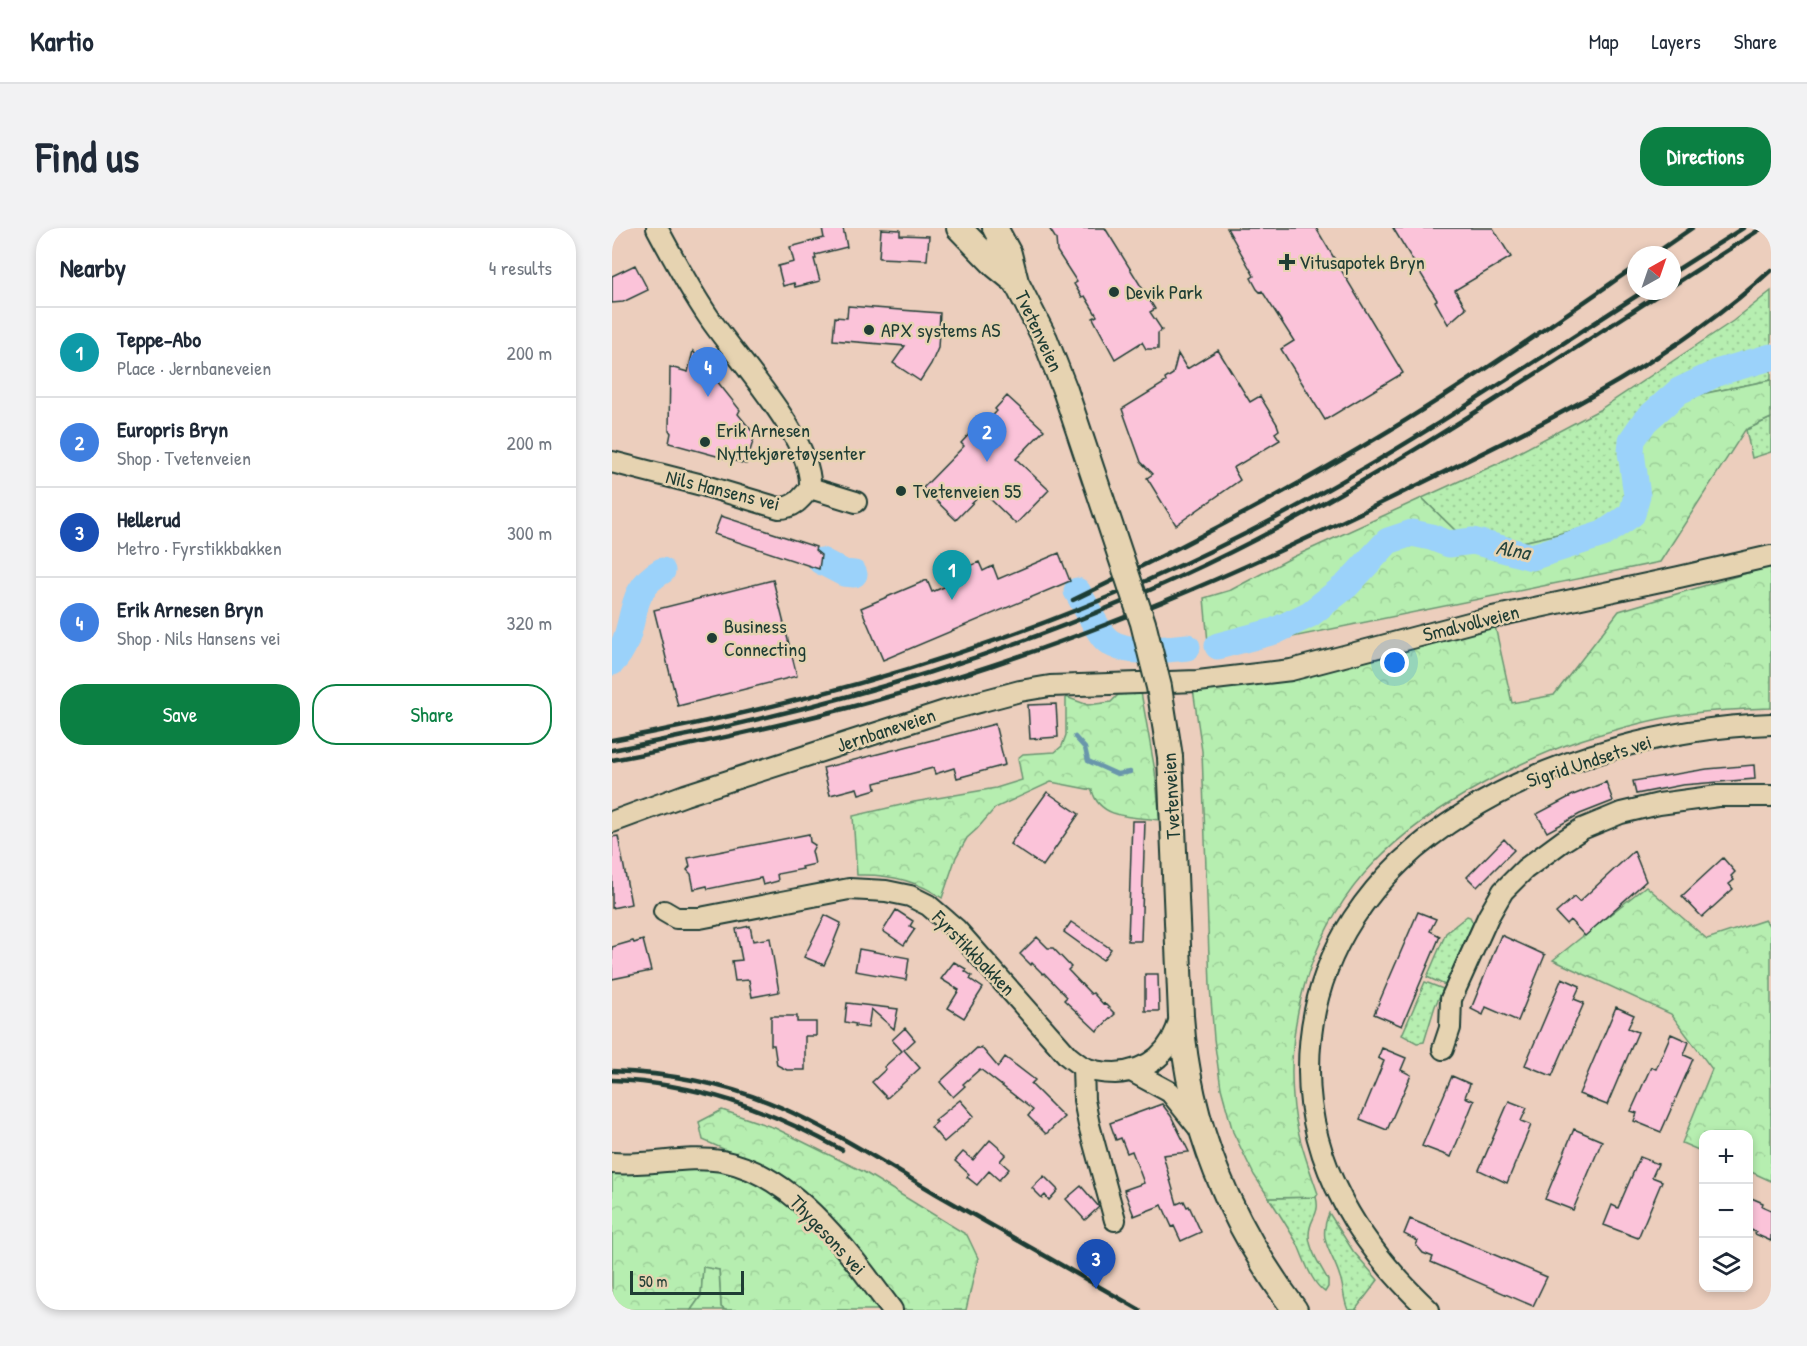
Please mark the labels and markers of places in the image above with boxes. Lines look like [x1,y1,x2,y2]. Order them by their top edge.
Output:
place label: Vitusapotek Bryn [1299,248,1425,275]
marker: Vitusapotek Bryn [1280,255,1294,269]
place label: Devik Park [1126,278,1202,305]
marker: Devik Park [1107,285,1121,299]
place label: APX systems AS [881,316,1001,343]
marker: APX systems AS [862,323,876,337]
pin: 4 [688,348,728,397]
pin: 2 [968,412,1006,462]
place label: Erik Arnesen Nyttekjøretøysenter [717,416,866,466]
marker: Erik Arnesen Nyttekjøretøysenter [698,435,712,449]
place label: Tvetenveien 55 [913,477,1022,504]
marker: Tvetenveien 55 [894,484,908,498]
pin: 1 [932,550,972,600]
place label: Business Connecting [724,612,806,662]
marker: Business Connecting [705,631,719,645]
pin: 3 [1076,1240,1116,1289]

